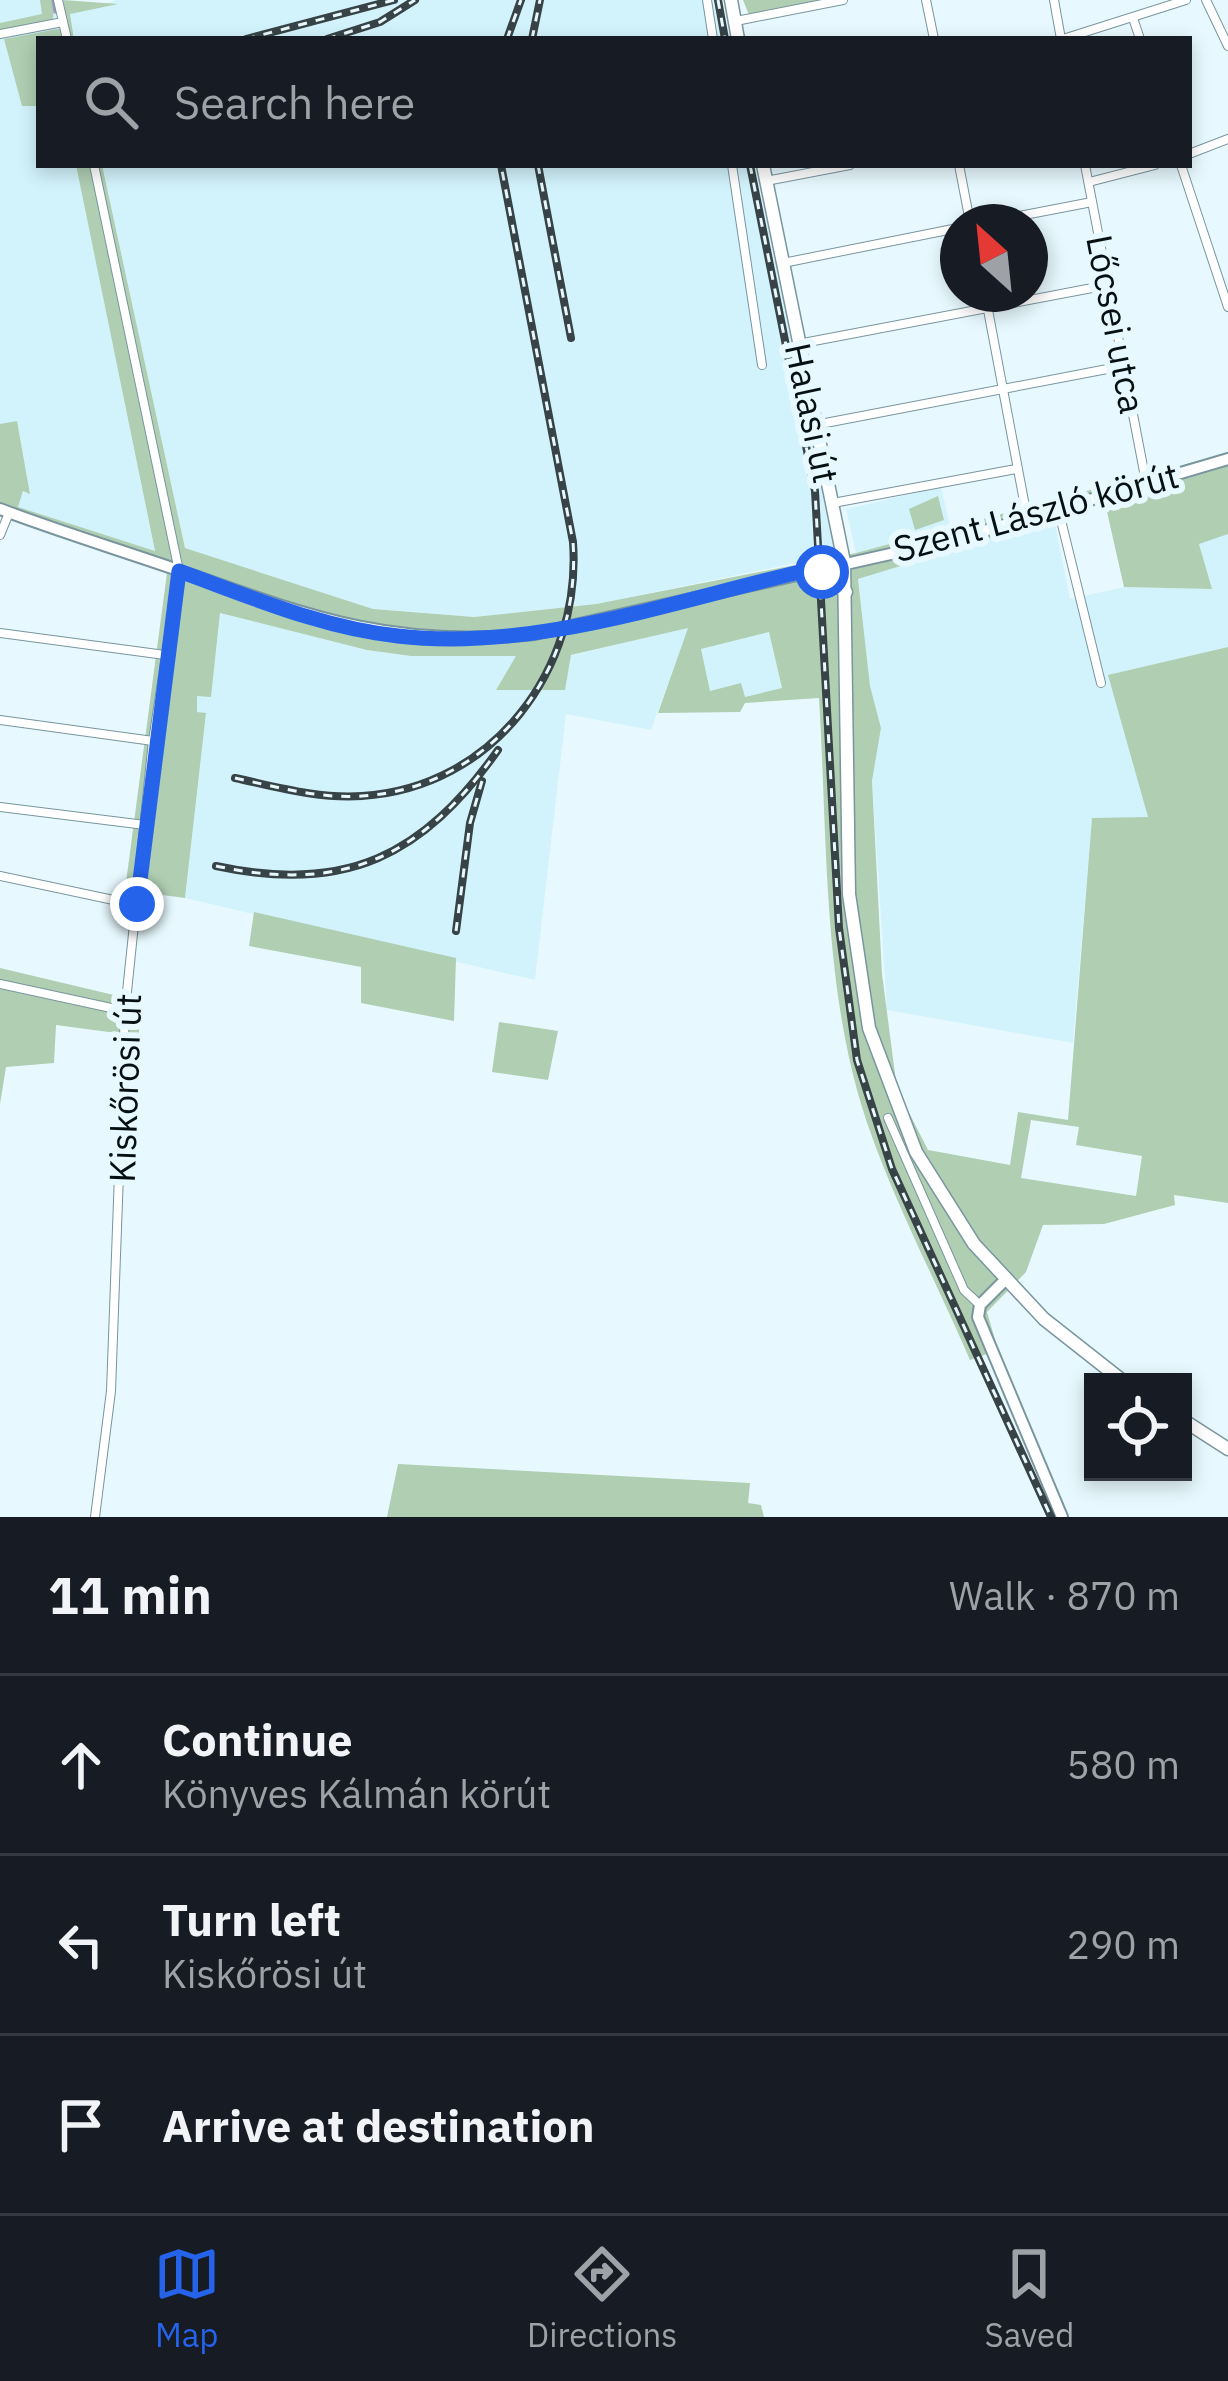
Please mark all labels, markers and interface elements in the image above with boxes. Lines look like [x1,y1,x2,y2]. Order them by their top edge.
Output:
search box [36,36,1192,168]
icon: search [78,69,144,135]
text: Search here [174,73,415,131]
north arrow [940,204,1048,312]
street label: Lőcsei utca [1076,231,1157,417]
street label: Halasi út [775,339,850,487]
street label: Szent László körút [888,451,1183,572]
route start [795,545,849,599]
route end [110,877,164,931]
street label: Kiskőrösi út [98,993,151,1183]
map controls [1084,1373,1192,1481]
button: locate [1084,1373,1192,1481]
text: 11 min [48,1562,212,1628]
text: Walk · 870 m [949,1570,1180,1621]
text: Continue [162,1710,353,1768]
icon: ahead [48,1732,114,1798]
text: 580 m [1067,1739,1180,1790]
text: Könyves Kálmán körút [162,1768,551,1819]
text: Turn left [162,1890,341,1948]
icon: left [48,1912,114,1978]
text: 290 m [1067,1919,1180,1970]
text: Kiskőrösi út [162,1948,367,1999]
icon: arrive [48,2092,114,2158]
text: Arrive at destination [162,2096,595,2154]
tab: Map [154,2241,220,2356]
tab: Directions [527,2241,677,2356]
tab: Saved [985,2241,1074,2356]

